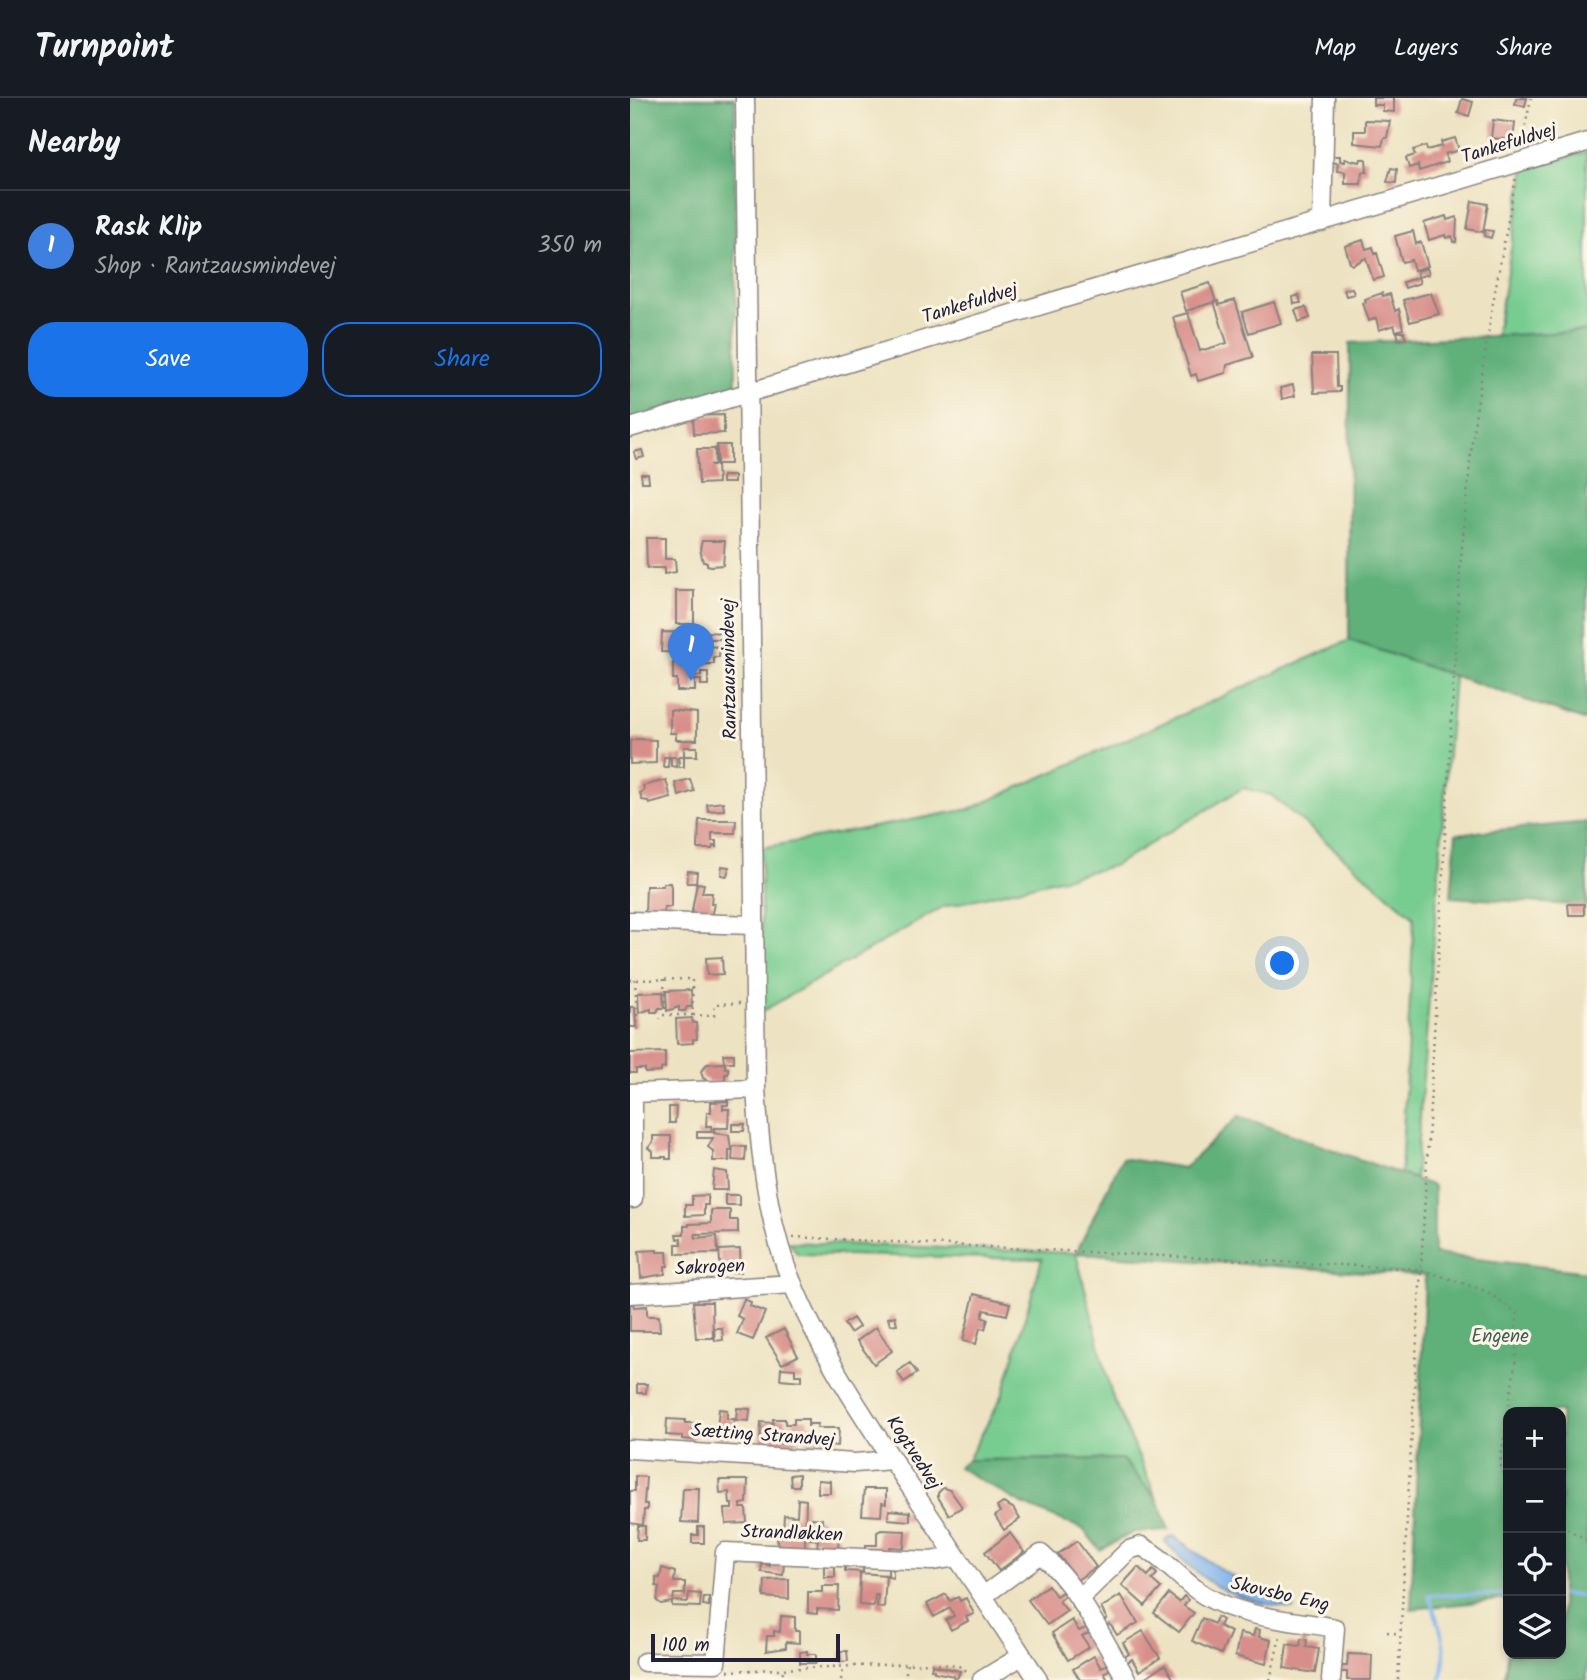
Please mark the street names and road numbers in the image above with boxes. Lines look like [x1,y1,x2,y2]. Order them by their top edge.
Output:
street label: Tankefuldvej [1458,115,1562,173]
street label: Tankefuldvej [919,275,1023,333]
street label: Rantzausmindevej [714,597,746,740]
street label: Søkrogen [674,1251,746,1285]
street label: Kogtvedvej [878,1410,949,1497]
street label: Sætting Strandvej [690,1416,837,1456]
street label: Strandløkken [740,1517,844,1551]
street label: Skovsbo Eng [1228,1569,1332,1621]

